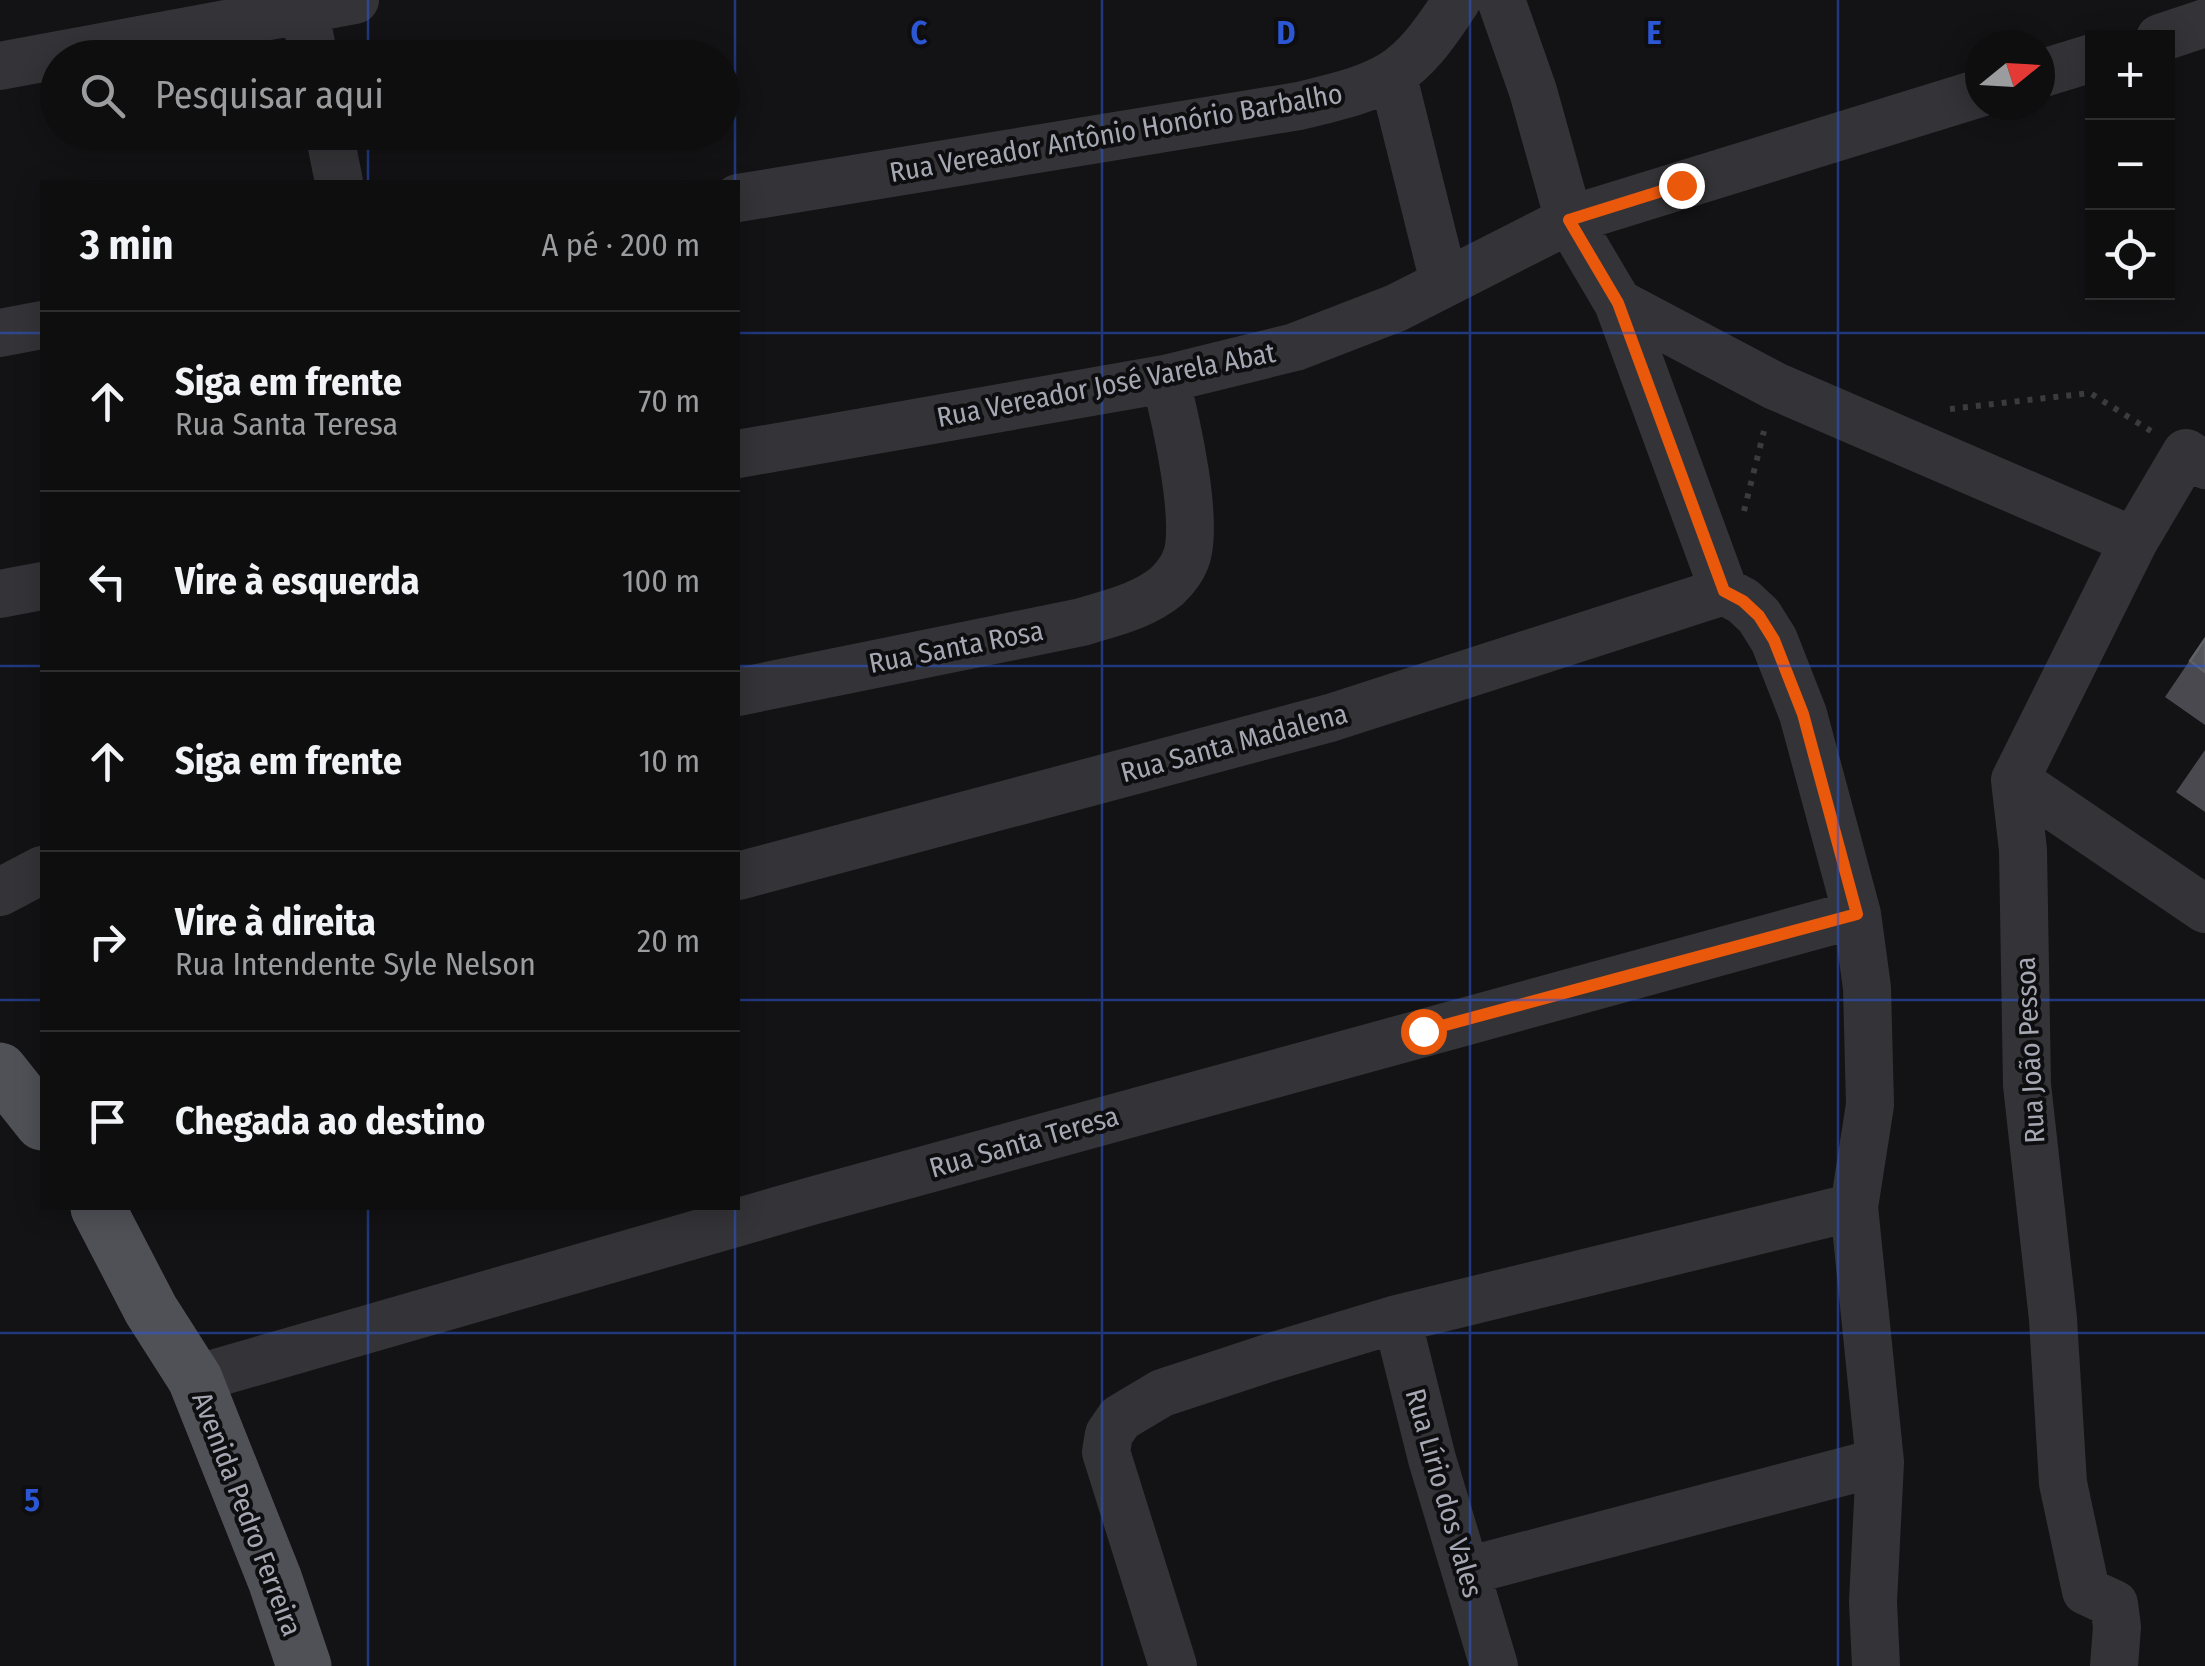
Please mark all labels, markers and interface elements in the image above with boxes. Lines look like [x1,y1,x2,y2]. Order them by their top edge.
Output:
text: C [911,14,928,52]
text: D [1276,14,1296,52]
text: E [1646,14,1662,52]
north arrow [1965,30,2055,120]
map controls [2085,30,2175,300]
button: + [2085,30,2175,120]
search box [40,40,740,150]
icon: search [75,68,130,123]
text: Pesquisar aqui [155,72,384,118]
street label: Rua Vereador Antônio Honório Barbalho [887,77,1345,189]
button: − [2085,120,2175,210]
route end [1659,163,1705,209]
button: locate [2085,210,2175,300]
text: 3 min [80,220,174,270]
text: A pé · 200 m [541,226,700,264]
street label: Rua Vereador José Varela Abat [934,336,1279,434]
text: Siga em frente [175,359,402,405]
icon: ahead [80,374,135,429]
text: 70 m [639,382,700,420]
text: Rua Santa Teresa [175,405,398,443]
icon: left [80,554,135,609]
text: Vire à esquerda [175,558,420,604]
text: 100 m [622,562,700,600]
street label: Rua Santa Rosa [866,614,1046,680]
street label: Rua Santa Madalena [1117,697,1351,789]
icon: ahead [80,734,135,789]
text: Siga em frente [175,738,402,784]
text: 10 m [639,742,700,780]
text: Vire à direita [175,899,376,945]
icon: right [80,914,135,969]
text: 20 m [637,922,700,960]
text: Rua Intendente Syle Nelson [175,945,536,983]
street label: Rua João Pessoa [2009,956,2051,1144]
route start [1401,1009,1447,1055]
icon: arrive [80,1094,135,1149]
text: Chegada ao destino [175,1098,485,1144]
street label: Rua Santa Teresa [926,1099,1122,1185]
street label: Rua Lírio dos Vales [1398,1385,1490,1601]
street label: Avenida Pedro Ferreira [185,1387,309,1641]
text: 5 [24,1481,40,1519]

